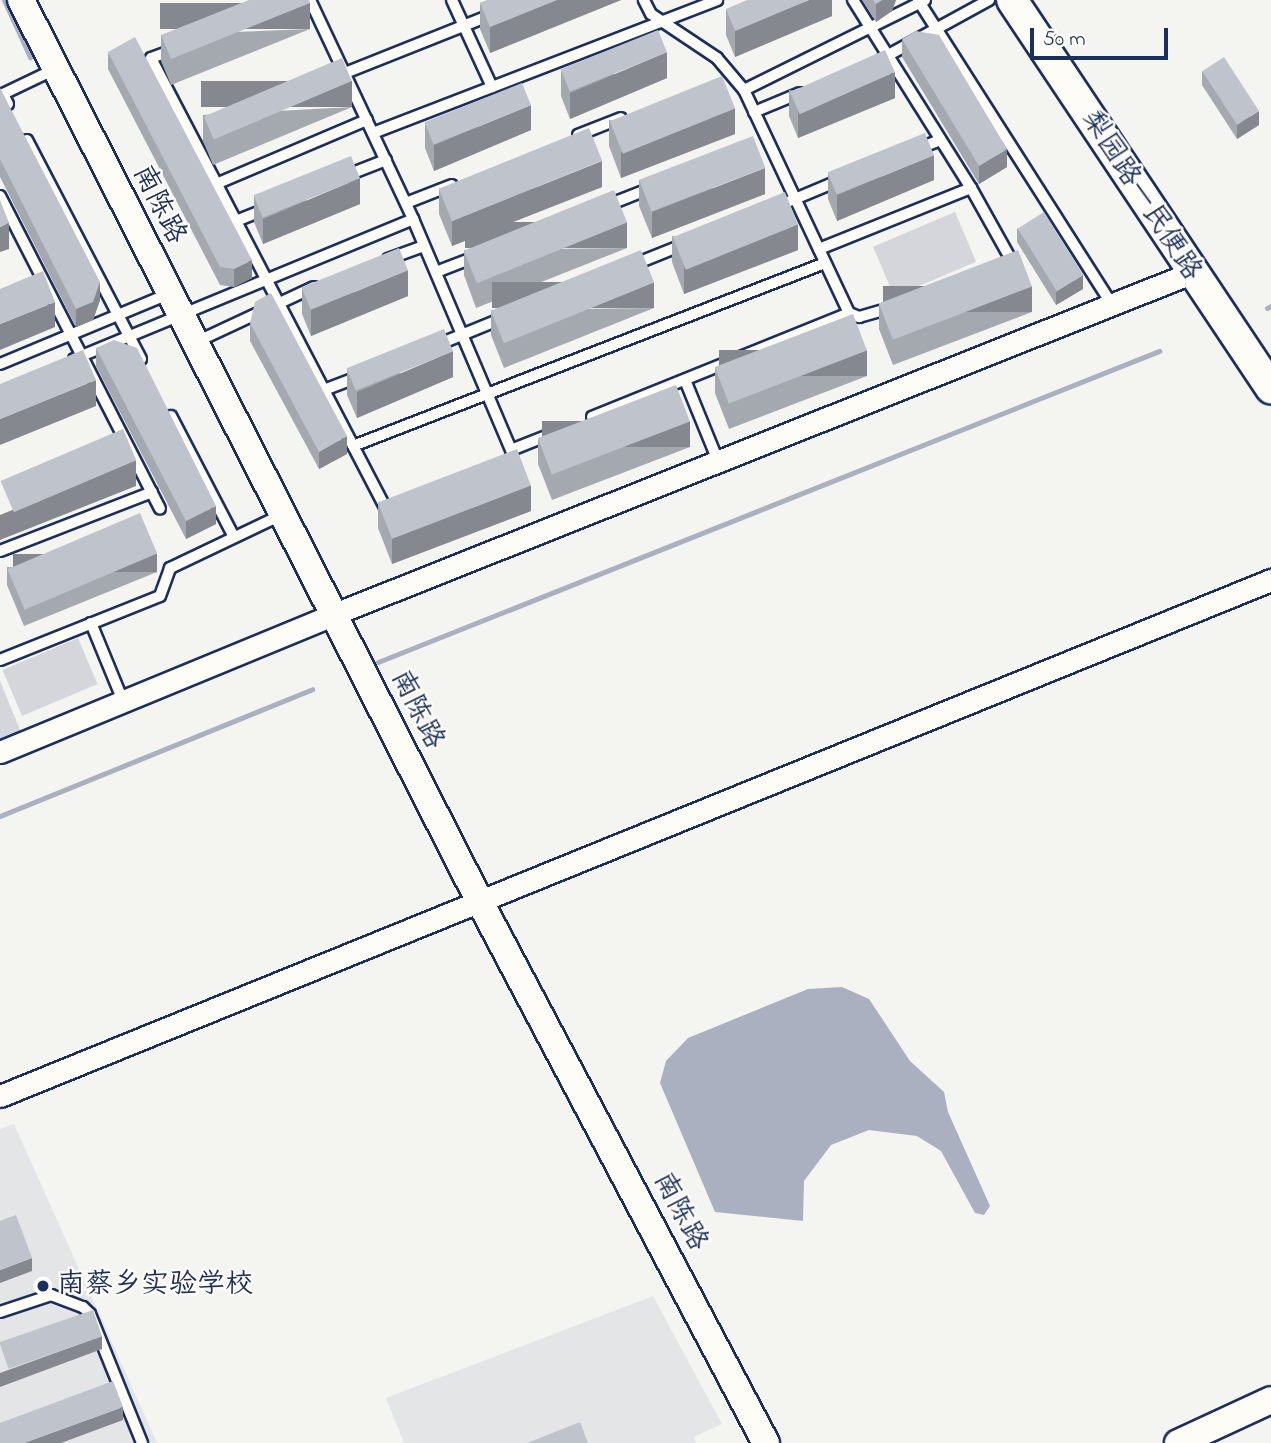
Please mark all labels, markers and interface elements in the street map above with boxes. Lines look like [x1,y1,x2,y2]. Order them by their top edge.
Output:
scale bar [1033,14,1171,58]
text: 50 m [1043,25,1086,55]
street label: 梨园路一民便路 [1073,105,1207,287]
street label: 南陈路 [124,160,192,250]
street label: 南陈路 [382,665,450,755]
street label: 南陈路 [644,1167,714,1257]
place label: 南蔡乡实验学校 [57,1269,253,1303]
marker: 南蔡乡实验学校 [35,1278,51,1294]

